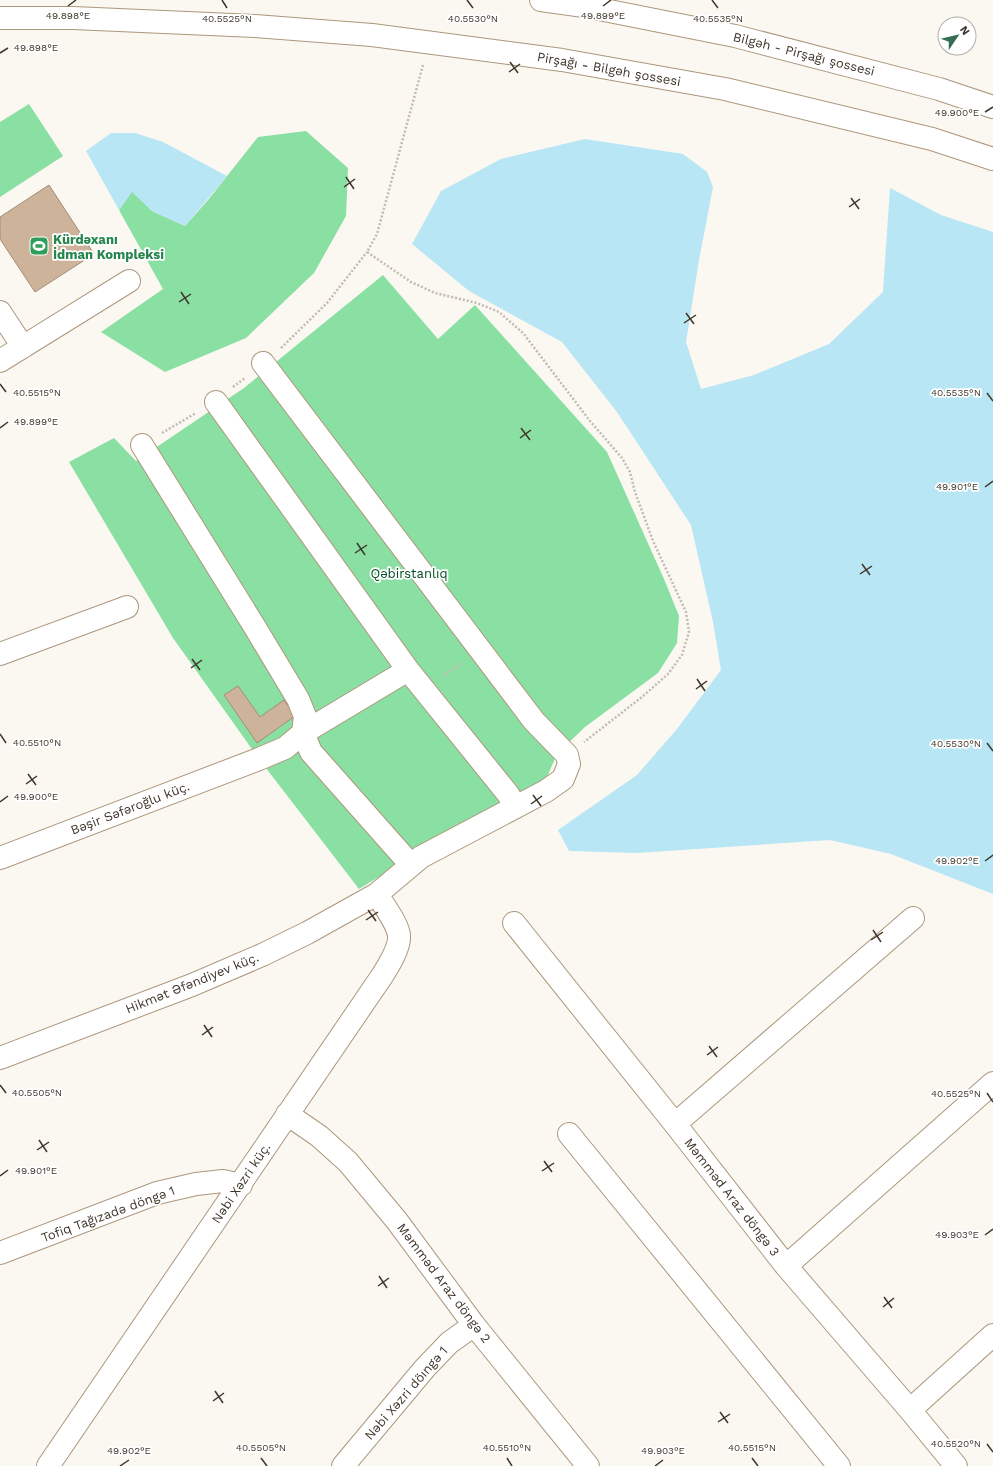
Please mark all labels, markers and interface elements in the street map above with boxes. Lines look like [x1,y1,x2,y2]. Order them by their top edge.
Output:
text: 49.898°E [46,10,90,21]
text: 49.899°E [581,10,625,21]
text: 40.5525°N [202,13,252,24]
text: 40.5530°N [448,13,498,24]
text: 40.5535°N [693,13,743,24]
north arrow [937,16,977,56]
text: N [957,23,972,38]
street label: Bilgəh - Pirşağı şossesi [732,29,876,79]
text: 49.898°E [14,42,58,53]
street label: Pirşağı - Bilgəh şossesi [536,49,682,89]
text: 49.900°E [935,107,979,118]
place label: Kürdəxanı İdman Kompleksi [53,232,164,262]
sports icon: Kürdəxanı İdman Kompleksi [28,235,50,257]
text: 40.5515°N [13,387,61,398]
text: 40.5535°N [931,387,981,398]
text: 49.899°E [14,416,58,427]
text: 49.901°E [936,481,978,492]
park label: Qəbirstanlıq [370,566,448,581]
text: 40.5510°N [13,737,61,748]
text: 40.5530°N [931,738,981,749]
street label: Bəşir Səfəroğlu küç. [68,778,192,838]
text: 49.900°E [14,791,58,802]
text: 49.902°E [935,855,979,866]
street label: Hikmət Əfəndiyev küç. [123,949,261,1017]
text: 40.5505°N [12,1087,62,1098]
text: 40.5525°N [931,1088,981,1099]
street label: Məmməd Araz döngə 3 [681,1135,783,1259]
street label: Nəbi Xəzri küç. [209,1140,273,1226]
text: 49.901°E [15,1165,57,1176]
street label: Tofiq Tağızadə döngə 1 [39,1183,177,1245]
street label: Məmməd Araz döngə 2 [394,1220,494,1346]
text: 49.903°E [935,1229,979,1240]
street label: Nəbi Xəzri döıngə 1 [361,1343,451,1443]
text: 40.5520°N [931,1438,981,1449]
text: 40.5505°N [236,1442,286,1453]
text: 40.5510°N [483,1442,531,1453]
text: 40.5515°N [728,1442,776,1453]
text: 49.902°E [107,1445,151,1456]
text: 49.903°E [641,1445,685,1456]

